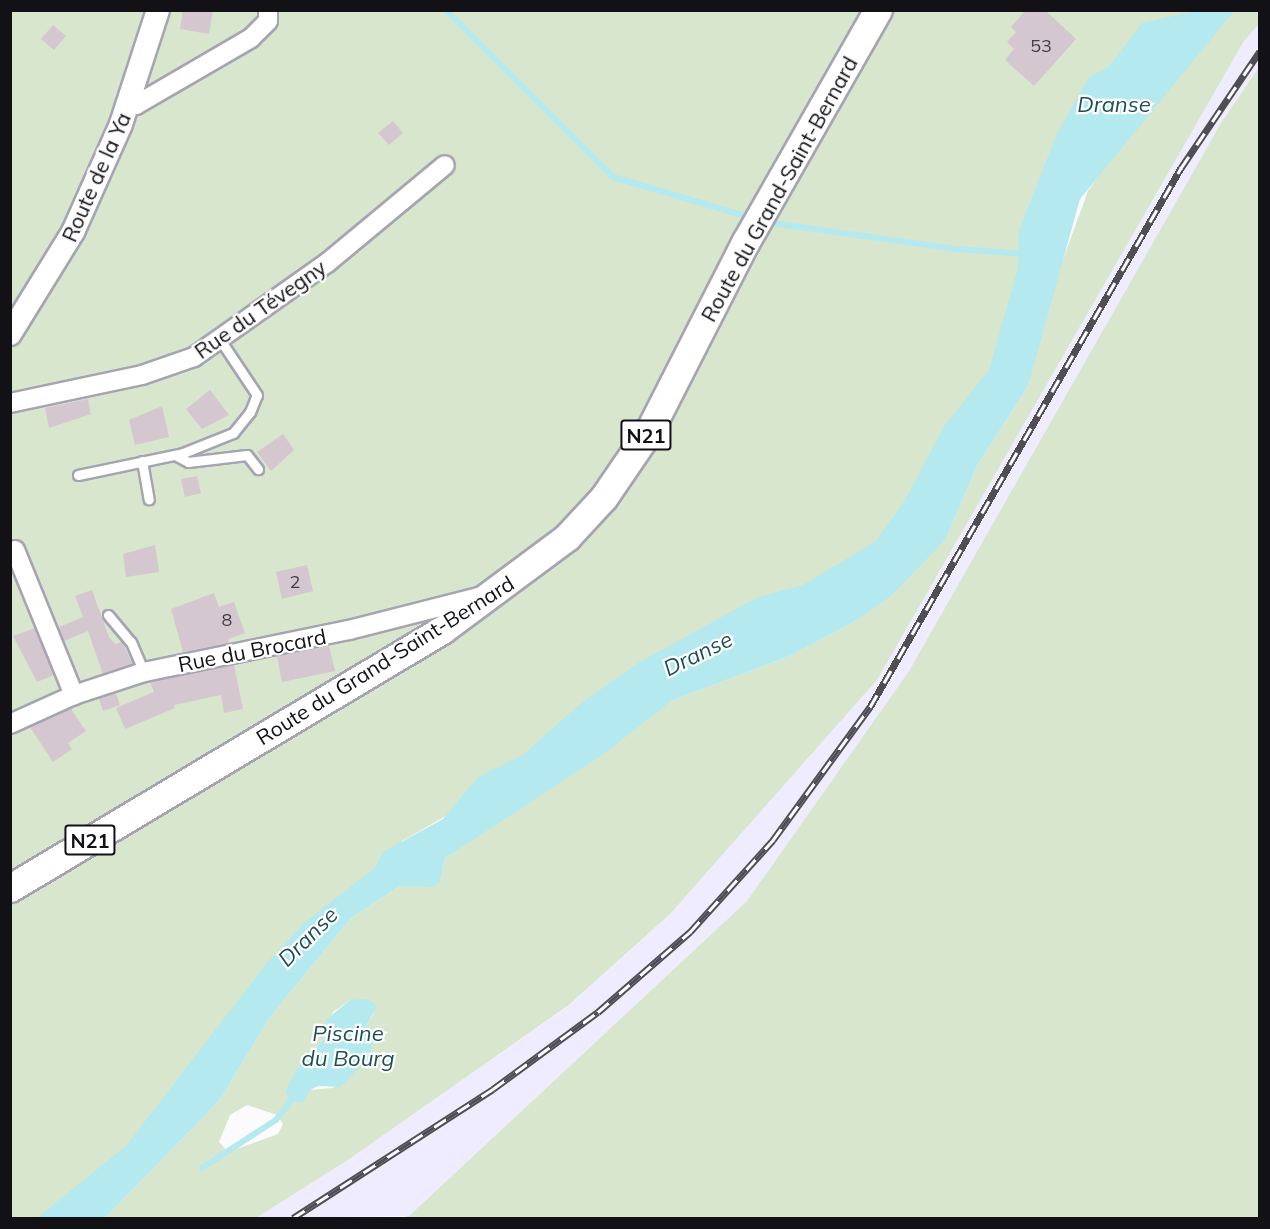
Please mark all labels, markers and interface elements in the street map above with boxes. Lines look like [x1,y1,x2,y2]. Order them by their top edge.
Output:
house number: 53 [1030,35,1052,57]
street label: Route du Grand-Saint-Bernard [695,52,863,326]
water label: Dranse [1077,92,1151,118]
street label: Route de la Ya [56,108,136,246]
street label: Rue du Tévegny [189,254,331,364]
road number: N21 [619,418,673,452]
street label: Route du Grand-Saint-Bernard [251,570,519,750]
house number: 2 [290,571,300,593]
house number: 8 [222,609,232,631]
street label: Rue du Brocard [176,623,328,677]
water label: Dranse [659,626,737,682]
road number: N21 [63,823,117,857]
water label: Dranse [273,902,343,972]
water label: Piscine du Bourg [302,1020,394,1072]

